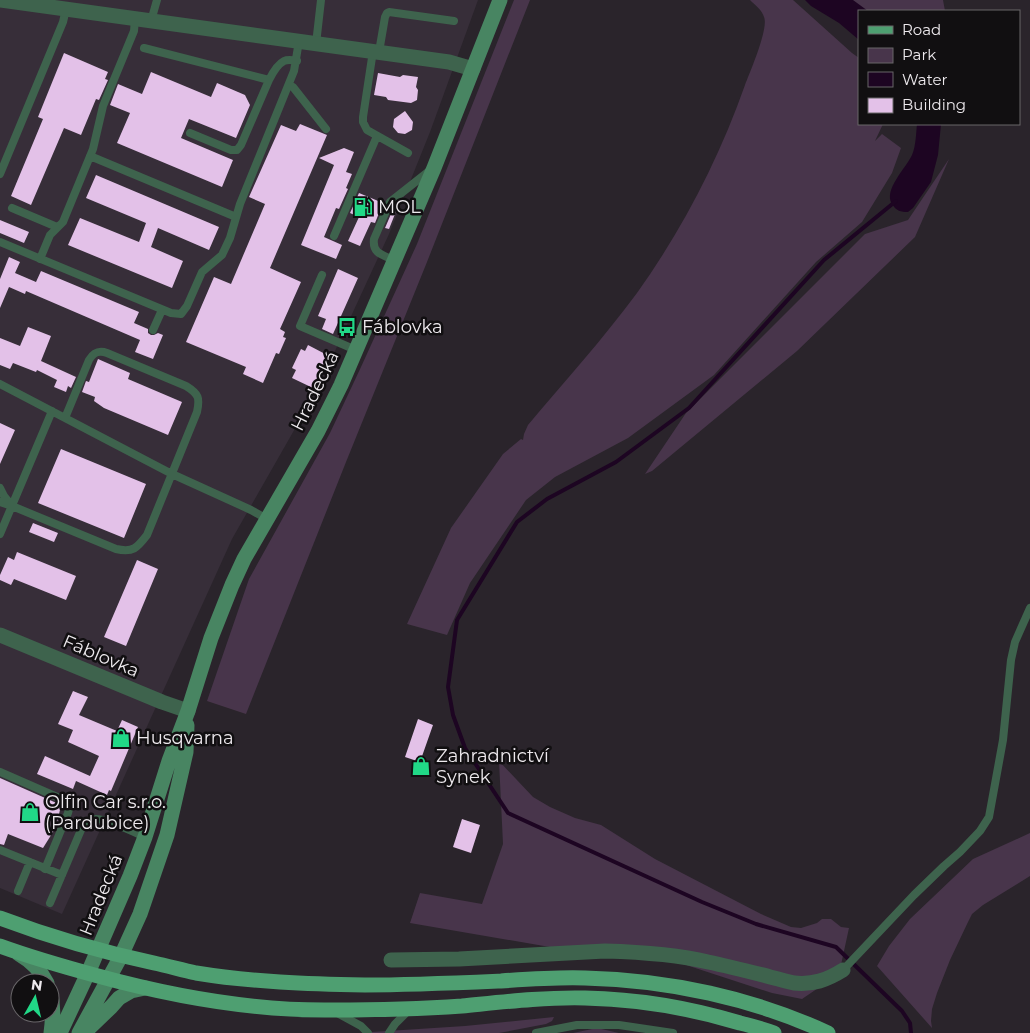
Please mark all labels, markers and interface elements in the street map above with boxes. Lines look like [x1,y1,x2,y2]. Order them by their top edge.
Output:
legend [858,10,1020,125]
text: Road [902,20,941,39]
text: Park [902,45,936,64]
text: Water [902,70,948,89]
text: Building [902,95,966,114]
fuel station icon: MOL [352,196,374,218]
place label: MOL [378,196,421,218]
bus stop icon: Fáblovka [336,316,358,338]
place label: Fáblovka [362,316,443,338]
street label: Hradecká [286,348,344,434]
street label: Fáblovka [60,630,142,682]
shop icon: Husqvarna [110,727,132,749]
place label: Husqvarna [136,727,234,749]
place label: Zahradnictví Synek [436,745,550,788]
shop icon: Zahradnictví Synek [410,755,432,777]
place label: Olfin Car s.r.o. (Pardubice) [45,791,166,834]
shop icon: Olfin Car s.r.o. (Pardubice) [19,801,41,823]
street label: Hradecká [75,851,127,939]
north arrow [10,973,60,1023]
text: N [30,975,44,995]

